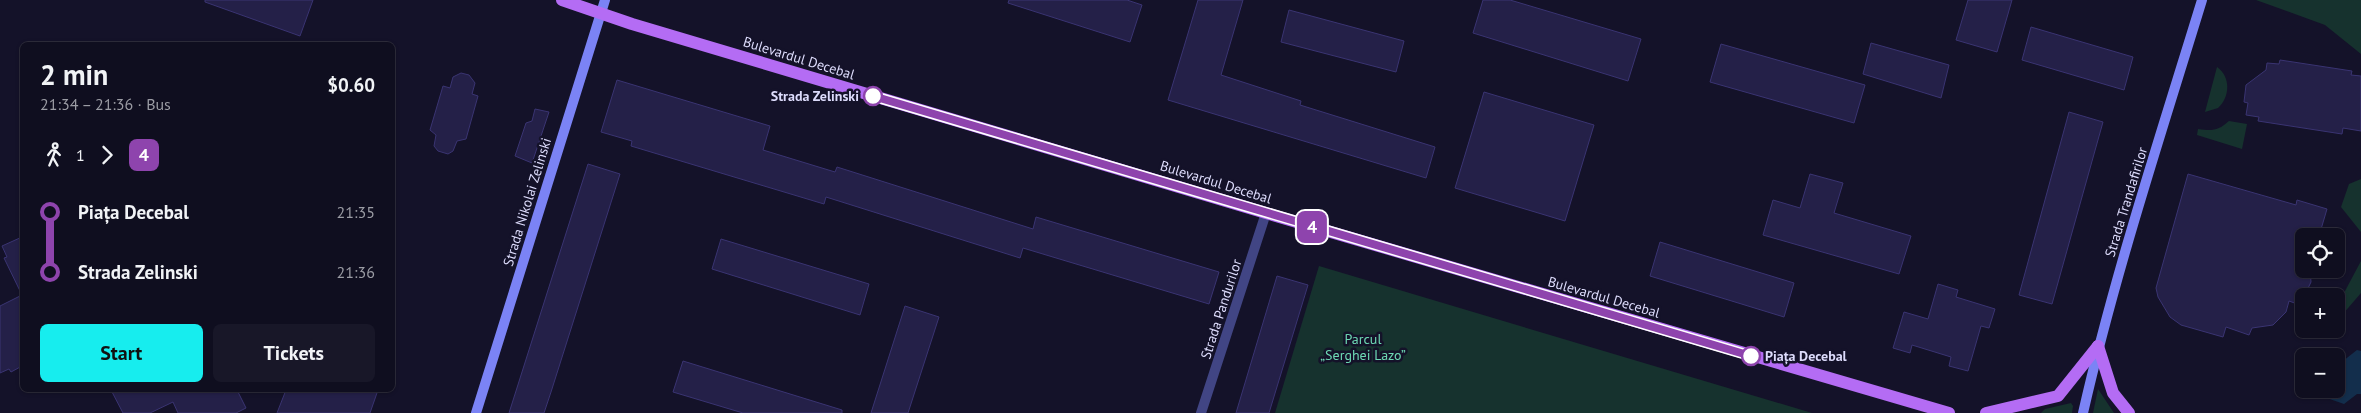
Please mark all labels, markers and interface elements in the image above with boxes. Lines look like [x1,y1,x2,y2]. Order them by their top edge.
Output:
street label: Bulevardul Decebal [741,32,857,84]
text: 2 min [40,56,108,93]
text: $0.60 [327,73,375,97]
marker: Strada Zelinski [863,86,883,106]
place label: Strada Zelinski [771,87,859,105]
text: 21:34 – 21:36 · Bus [40,94,171,114]
street label: Strada Nikolai Zelinski [499,136,555,268]
icon: walk [40,141,68,169]
icon: forward [93,141,121,169]
text: 4 [139,143,149,166]
text: 1 [76,145,85,165]
street label: Strada Trandafirilor [2101,145,2151,259]
street label: Bulevardul Decebal [1158,156,1274,208]
text: Piața Decebal [78,200,189,224]
text: 21:35 [337,202,375,222]
line badge: 4 [1296,211,1328,243]
text: 4 [1307,215,1317,238]
map controls [2295,228,2345,398]
button: locate [2295,228,2345,278]
street label: Strada Pandurilor [1196,257,1246,361]
text: Strada Zelinski [78,260,198,284]
text: 21:36 [337,262,375,282]
street label: Bulevardul Decebal [1546,272,1662,322]
button: + [2295,288,2345,338]
button: Start [40,324,203,382]
button: Tickets [213,324,375,382]
park label: Parcul „Serghei Lazo” [1320,330,1406,364]
marker: Piața Decebal [1741,346,1761,366]
place label: Piața Decebal [1765,347,1848,365]
button: − [2295,348,2345,398]

